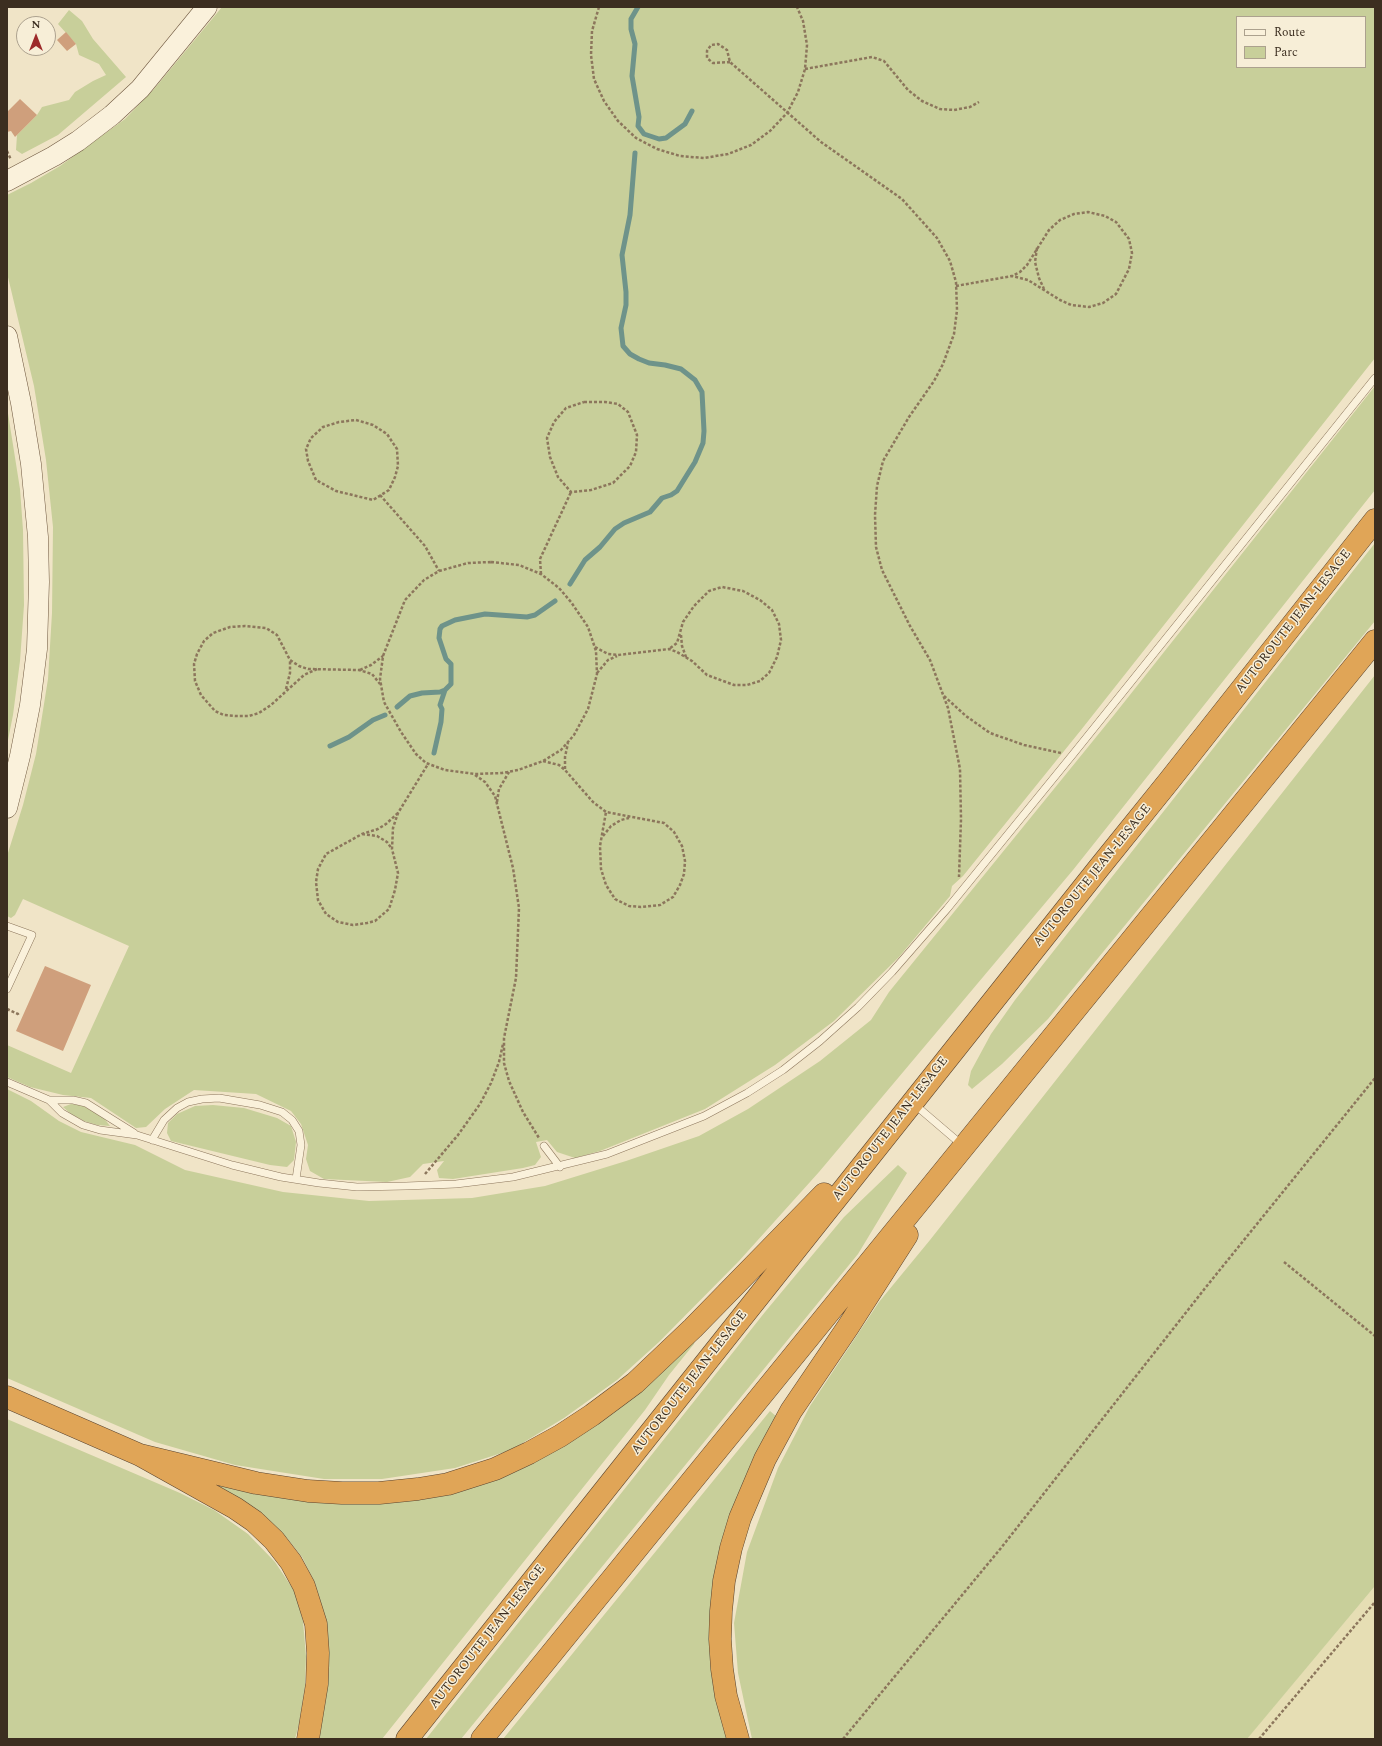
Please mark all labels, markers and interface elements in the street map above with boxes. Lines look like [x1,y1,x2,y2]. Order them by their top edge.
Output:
north arrow [16,16,56,56]
text: N [32,16,40,33]
legend [1236,16,1366,68]
text: Route [1274,23,1305,42]
text: Parc [1274,43,1298,62]
street label: AUTOROUTE JEAN-LESAGE [1233,547,1355,697]
street label: AUTOROUTE JEAN-LESAGE [1031,802,1155,950]
street label: AUTOROUTE JEAN-LESAGE [830,1054,952,1204]
street label: AUTOROUTE JEAN-LESAGE [629,1308,751,1458]
street label: AUTOROUTE JEAN-LESAGE [427,1562,549,1712]

